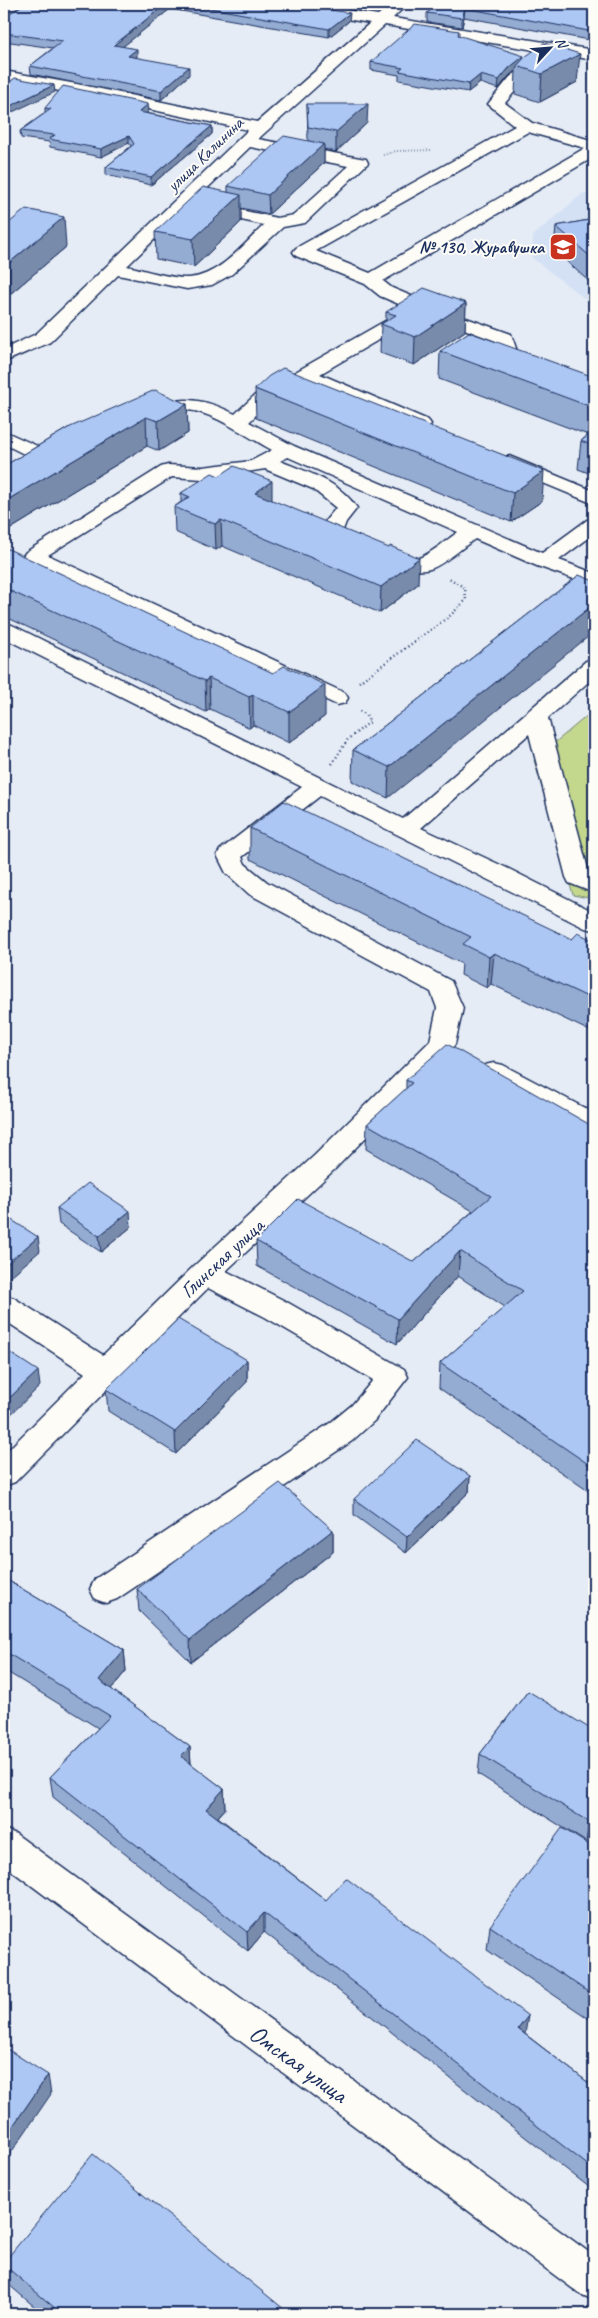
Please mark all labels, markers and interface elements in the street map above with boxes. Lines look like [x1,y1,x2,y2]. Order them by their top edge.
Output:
north arrow [526,22,576,72]
text: N [552,35,572,52]
street label: улица Калинина [161,111,249,197]
school or university icon: № 130, Журавушка [548,232,578,262]
place label: № 130, Журавушка [419,236,546,258]
street label: Глинская улица [175,1211,271,1303]
street label: Омская улица [243,2017,356,2112]

